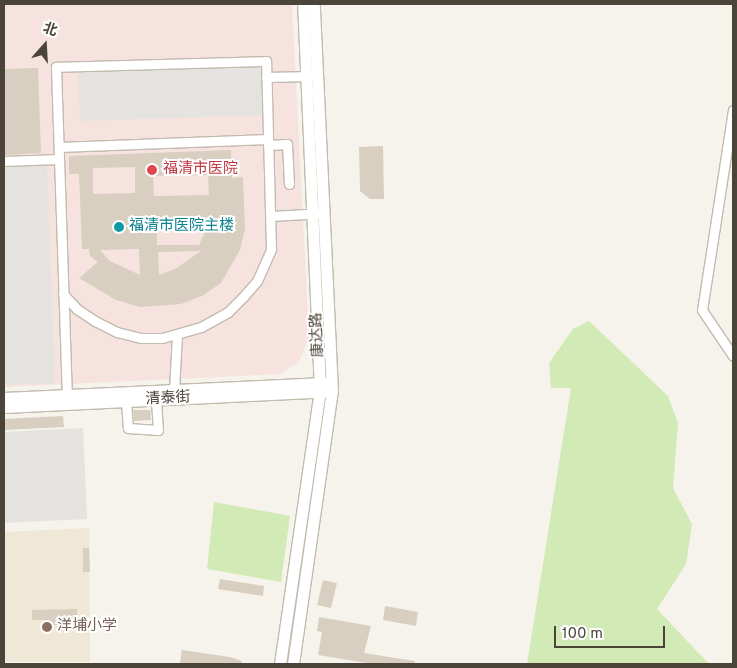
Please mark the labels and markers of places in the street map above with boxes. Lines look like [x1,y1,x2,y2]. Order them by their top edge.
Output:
place label: 福清市医院 [163,161,238,179]
marker: 福清市医院 [145,163,159,177]
place label: 福清市医院主楼 [129,218,234,236]
marker: 福清市医院主楼 [113,221,125,233]
place label: 洋埔小学 [57,618,117,636]
marker: 洋埔小学 [41,621,53,633]

